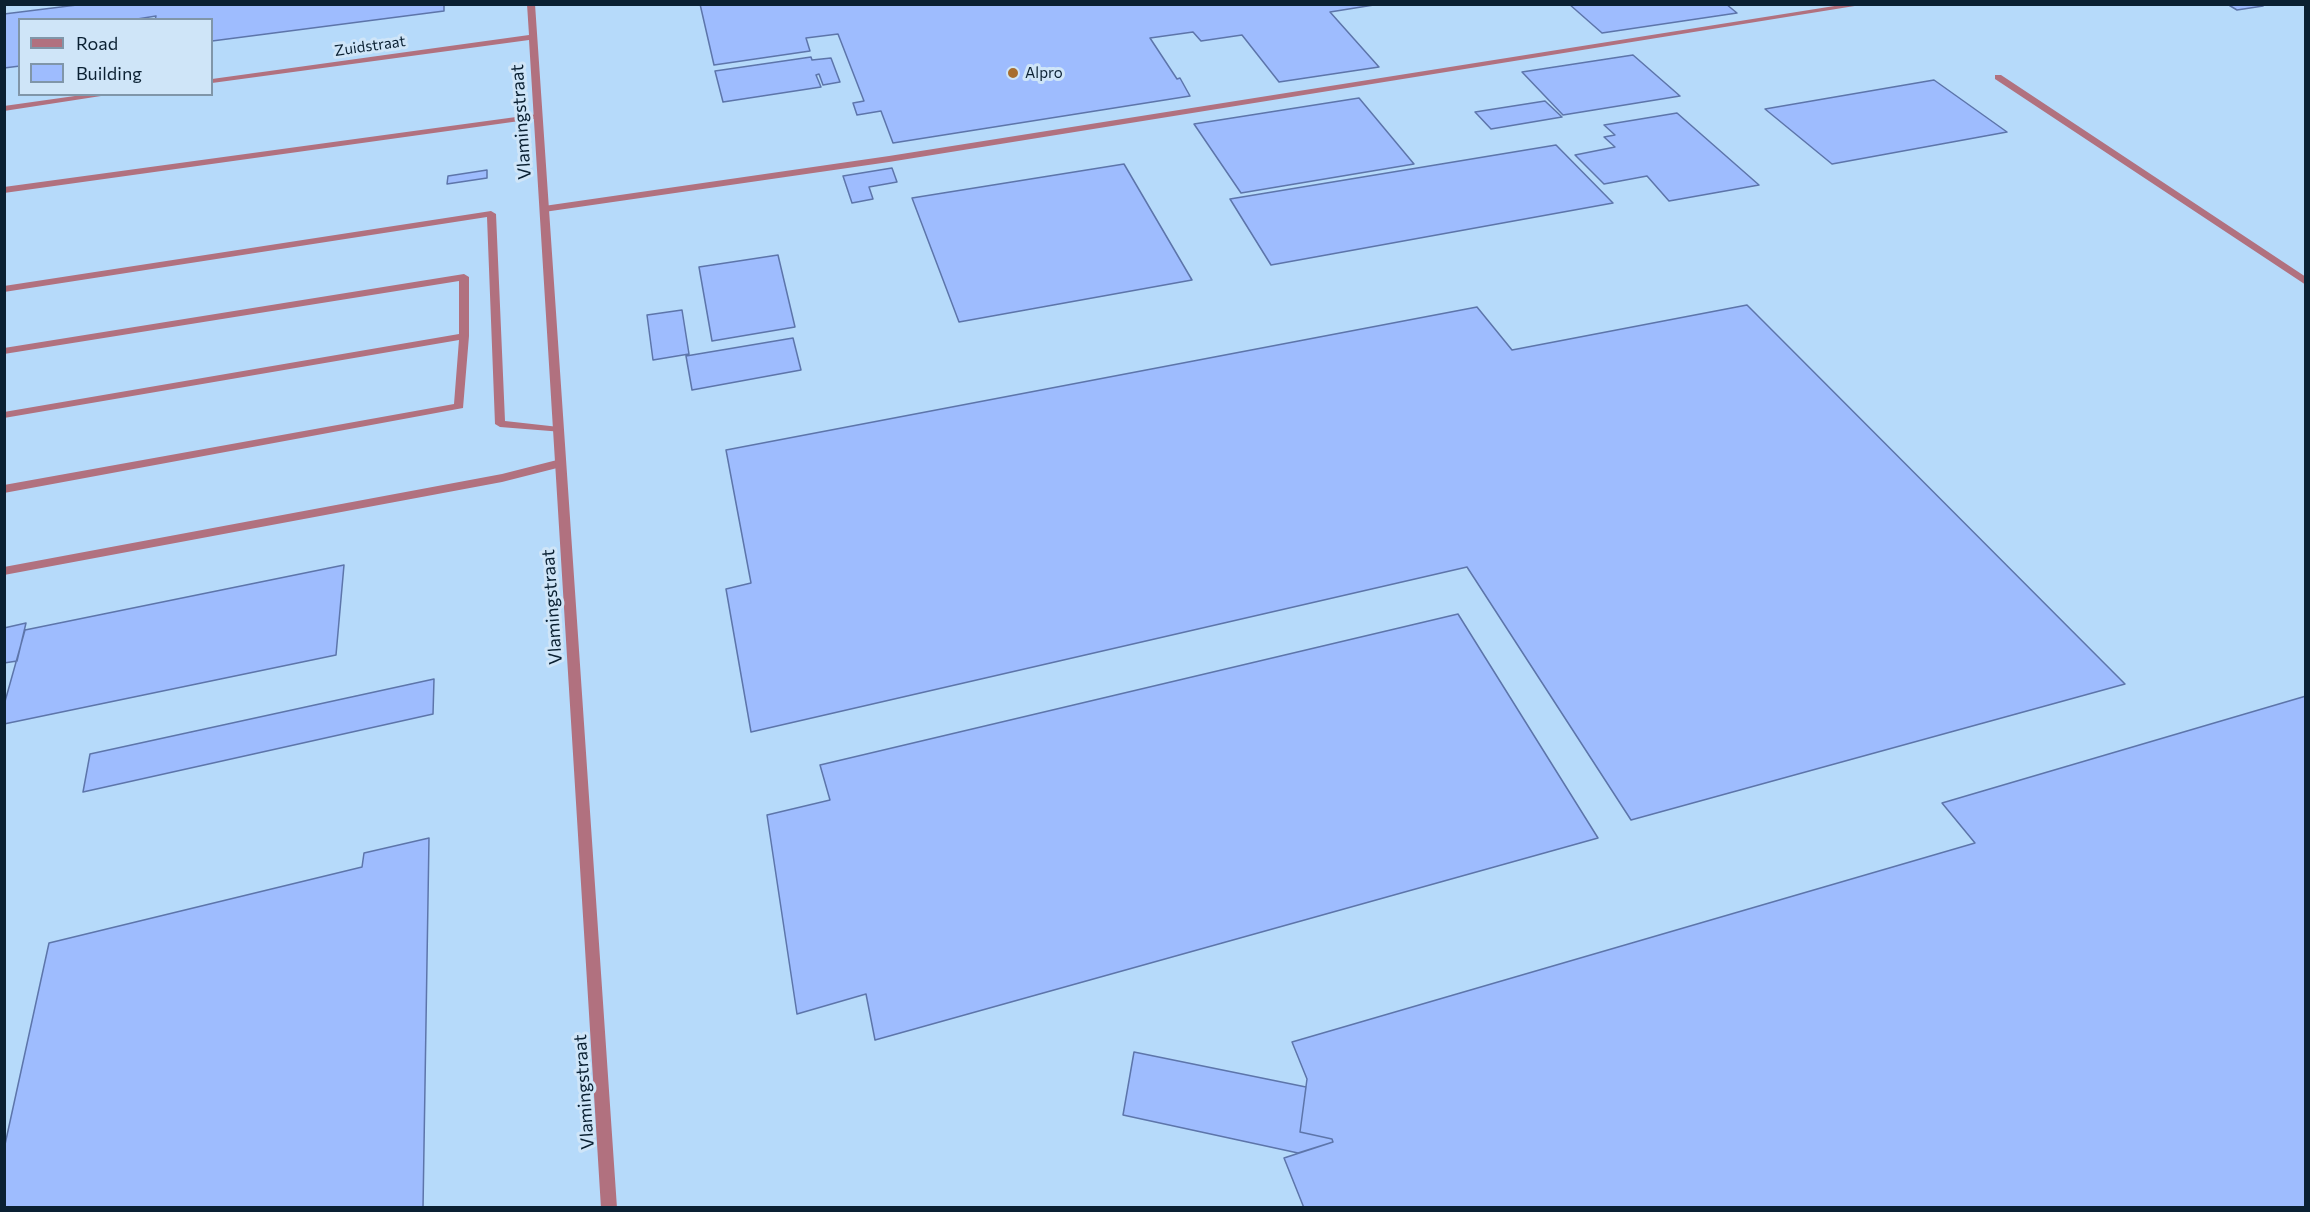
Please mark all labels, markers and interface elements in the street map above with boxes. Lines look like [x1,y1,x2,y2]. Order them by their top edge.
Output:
legend [18,18,213,96]
text: Road [76,32,118,54]
street label: Zuidstraat [333,32,407,60]
text: Building [76,62,142,84]
street label: Vlamingstraat [506,64,536,180]
place label: Alpro [1025,64,1063,82]
marker: Alpro [1006,66,1020,80]
street label: Vlamingstraat [537,549,567,665]
street label: Vlamingstraat [569,1034,599,1150]

